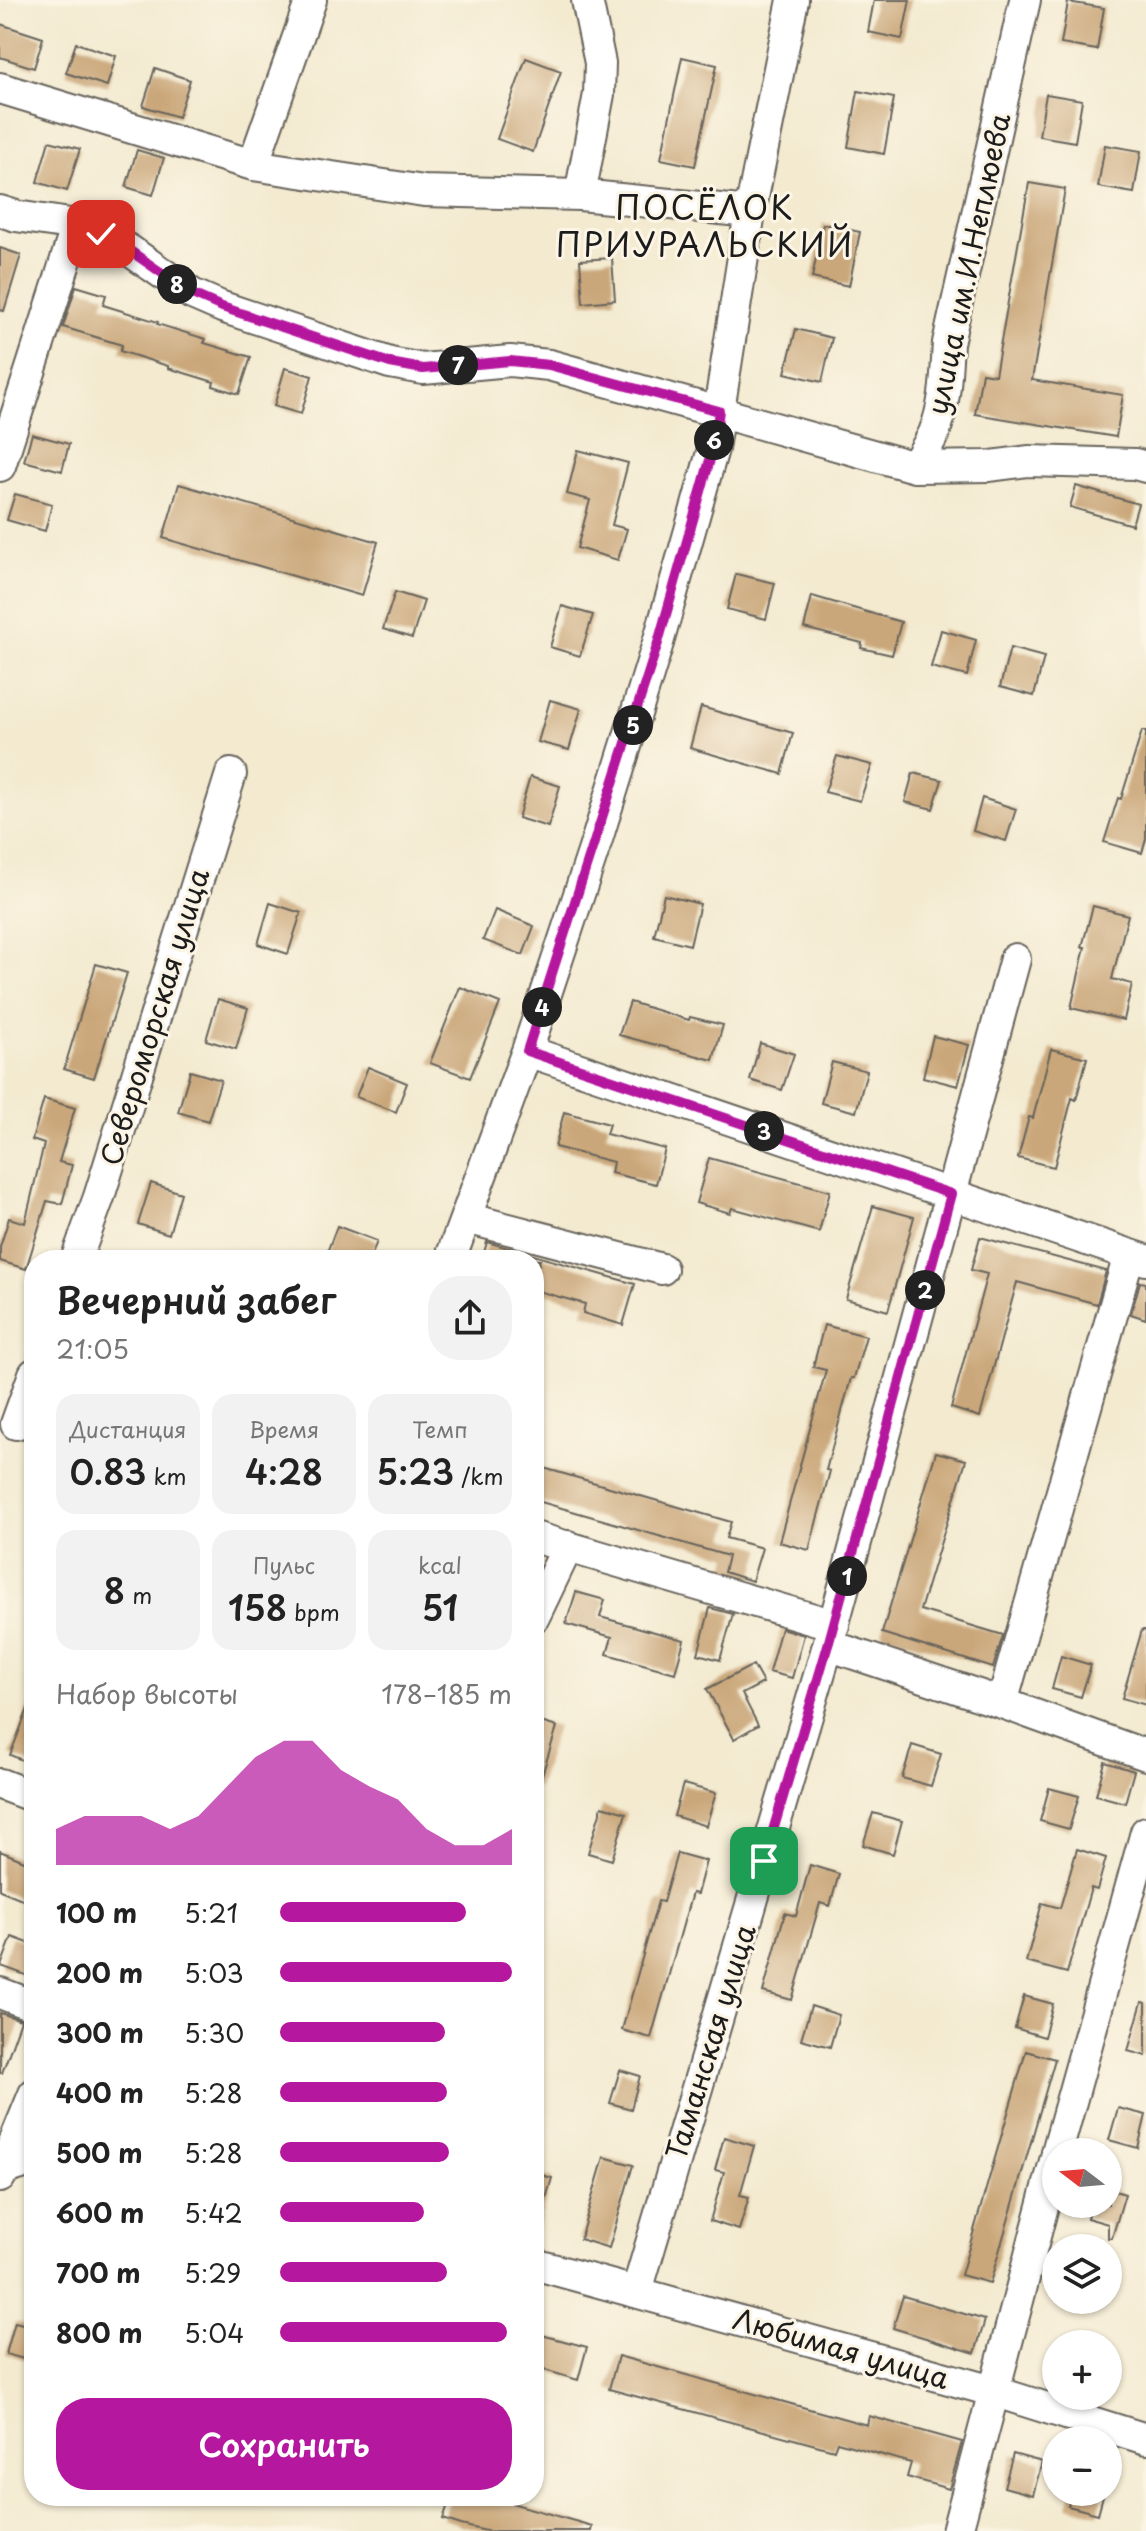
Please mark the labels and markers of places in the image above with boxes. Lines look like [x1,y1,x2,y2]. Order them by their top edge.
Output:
pin [67,200,135,268]
pin: 8 [157,264,197,304]
pin: 7 [438,345,478,385]
pin: 6 [694,420,734,460]
pin: 5 [613,705,653,745]
pin: 4 [522,987,562,1027]
pin: 3 [744,1111,784,1151]
pin: 2 [905,1270,945,1310]
pin: 1 [827,1556,867,1596]
pin [730,1827,798,1895]

